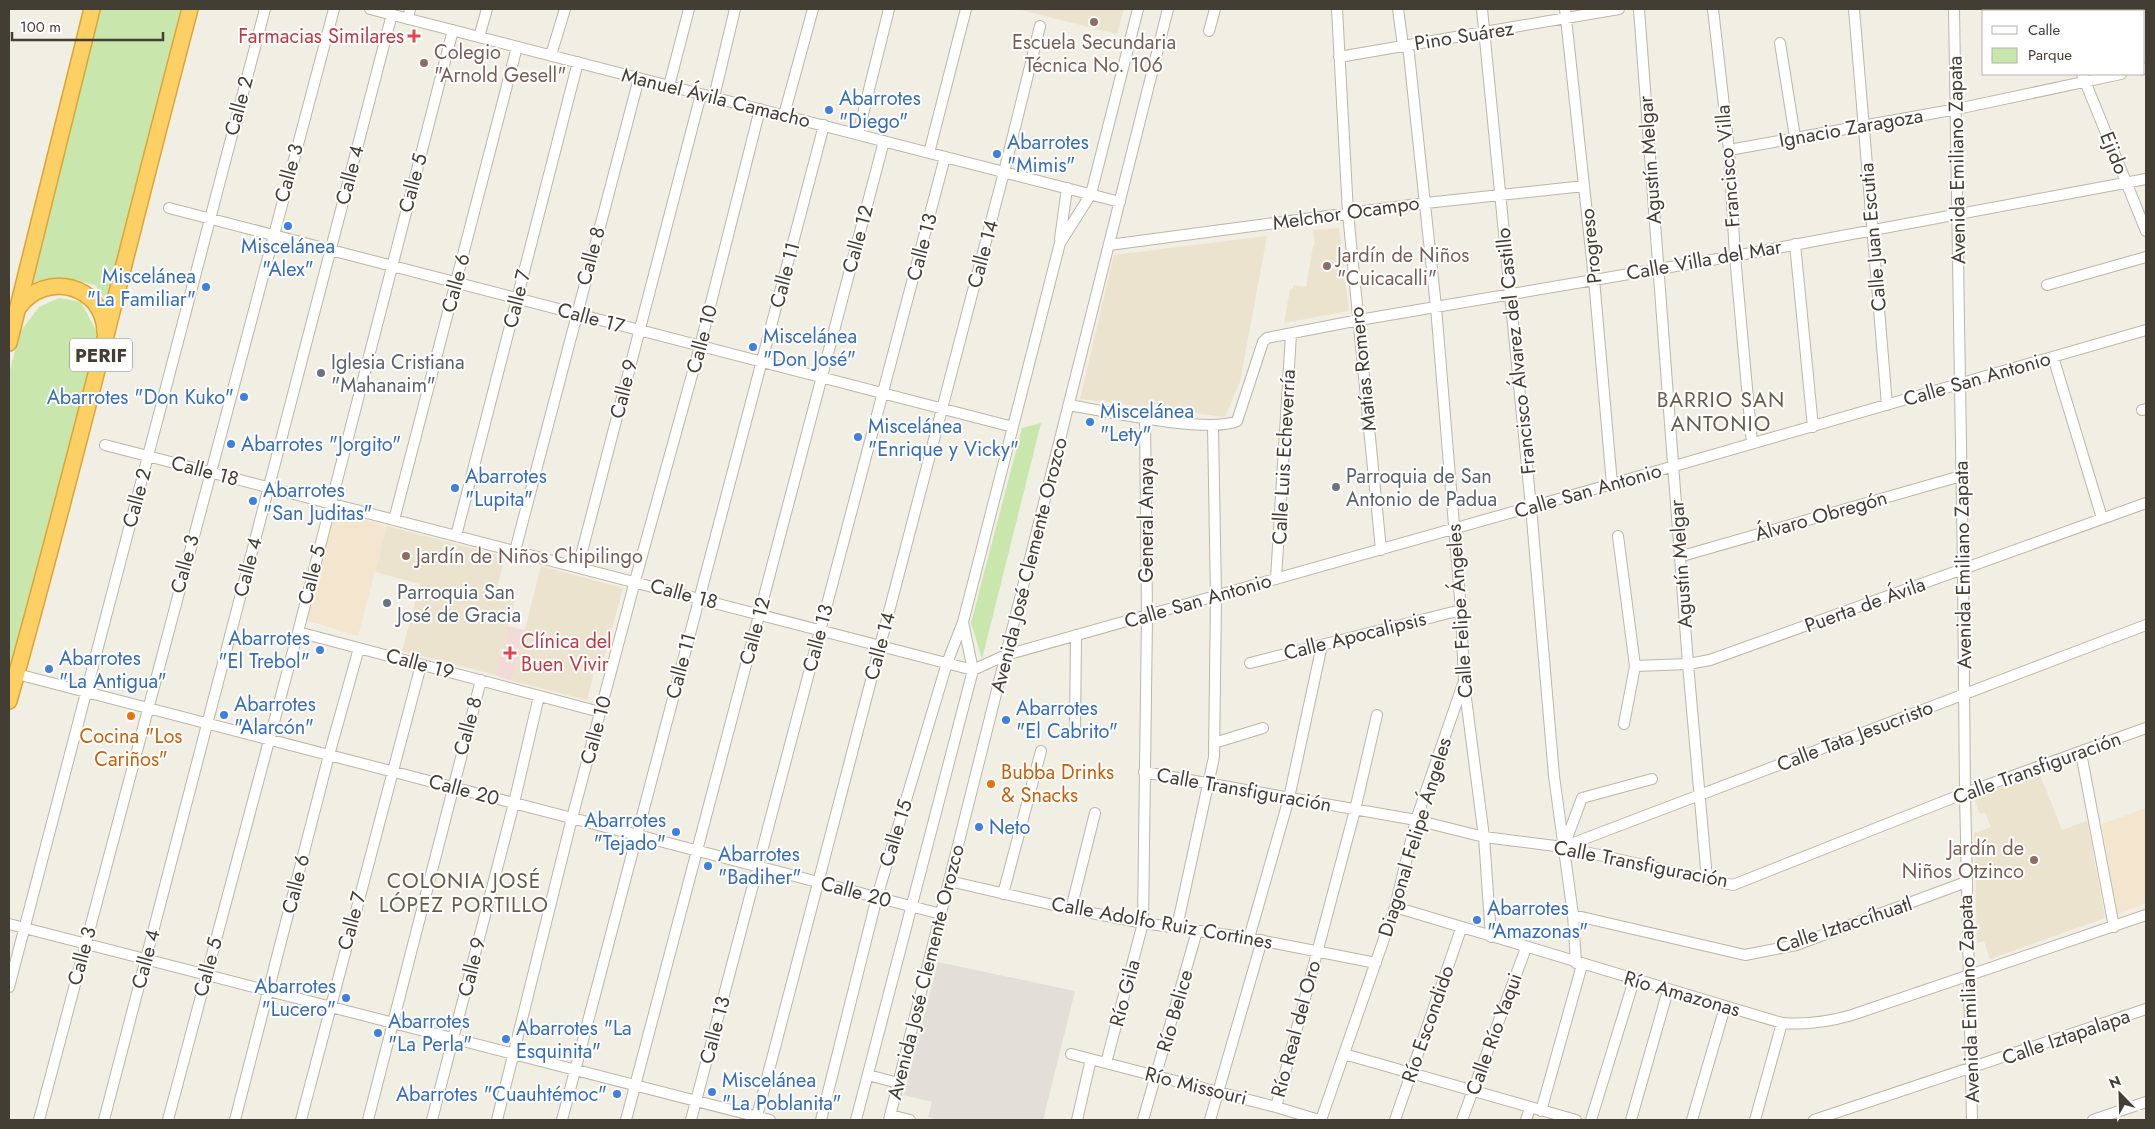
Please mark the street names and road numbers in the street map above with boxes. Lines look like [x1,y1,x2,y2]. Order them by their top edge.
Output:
street label: Pino Suárez [1412,14,1516,58]
street label: Avenida Emiliano Zapata [1941,56,1973,264]
street label: Manuel Ávila Camacho [619,61,814,136]
street label: Calle 2 [217,73,261,139]
street label: Agustín Melgar [1631,95,1669,225]
street label: Ignacio Zaragoza [1777,101,1925,155]
street label: Francisco Villa [1708,103,1748,229]
street label: Ejido [2092,127,2136,179]
street label: Calle 3 [267,140,311,206]
street label: Calle 4 [328,142,372,208]
street label: Calle 5 [391,150,435,216]
street label: Calle Juan Escutia [1852,162,1894,312]
street label: Melchor Ocampo [1271,188,1421,238]
street label: Calle 12 [835,202,881,276]
street label: Progreso [1573,207,1609,285]
street label: Calle 13 [899,210,945,284]
street label: Calle 14 [960,216,1006,291]
street label: Calle 8 [569,223,613,289]
street label: Francisco Álvarez del Castillo [1489,226,1543,476]
street label: Calle Villa del Mar [1624,232,1784,288]
street label: Calle 11 [762,239,808,311]
street label: Calle 6 [434,250,478,316]
street label: Calle 7 [496,266,538,331]
street label: Calle 17 [554,295,628,341]
street label: Calle 10 [679,302,725,376]
street label: Matías Romero [1342,305,1384,433]
road number: PERIF [70,338,132,372]
street label: Calle San Antonio [1900,344,2054,414]
street label: Calle 9 [603,356,645,422]
street label: Calle Luis Echeverría [1265,369,1303,545]
street label: Avenida José Clemente Orozco [983,434,1075,696]
street label: Calle 18 [168,448,242,494]
street label: Calle San Antonio [1511,456,1665,526]
street label: General Anaya [1132,457,1161,583]
street label: Avenida Emiliano Zapata [1947,461,1979,669]
street label: Calle 2 [115,465,159,531]
street label: Álvaro Obregón [1751,483,1891,549]
street label: Agustín Melgar [1662,499,1700,629]
street label: Calle Felipe Ángeles [1439,523,1481,699]
street label: Calle 3 [163,531,207,597]
street label: Calle 4 [226,534,270,600]
street label: Calle 5 [291,542,333,608]
street label: Calle San Antonio [1121,566,1275,636]
street label: Puerta de Ávila [1800,570,1930,640]
street label: Calle 18 [647,571,721,617]
street label: Calle 12 [732,594,778,668]
street label: Calle 13 [795,601,841,675]
street label: Calle Apocalipsis [1281,604,1429,668]
street label: Calle 14 [857,608,903,683]
street label: Calle 11 [658,630,704,702]
street label: Calle 19 [383,641,457,687]
street label: Calle 8 [446,693,490,759]
street label: Calle 10 [573,693,619,767]
street label: Calle Tata Jesucristo [1773,693,1937,779]
street label: Calle Transfiguración [1949,724,2125,812]
street label: Diagonal Felipe Ángeles [1371,734,1459,940]
street label: Calle Transfiguración [1154,760,1334,820]
street label: Calle 20 [425,767,503,813]
street label: Calle 15 [872,796,920,870]
street label: Calle Transfiguración [1551,833,1731,895]
street label: Avenida José Clemente Orozco [880,841,972,1103]
street label: Calle 6 [275,851,317,917]
street label: Calle 20 [817,869,895,915]
street label: Calle 7 [330,888,374,953]
street label: Calle Adolfo Ruiz Cortines [1049,889,1275,957]
street label: Calle Iztaccíhuatl [1772,889,1916,961]
street label: Avenida Emiliano Zapata [1951,894,1987,1104]
street label: Calle 3 [60,923,104,989]
street label: Calle 4 [124,926,168,992]
street label: Calle 5 [186,934,230,1000]
street label: Calle 9 [451,934,493,1000]
street label: Río Gila [1102,956,1148,1030]
street label: Río Real del Oro [1264,957,1328,1101]
street label: Río Escondido [1394,961,1462,1087]
street label: Río Amazonas [1620,964,1744,1024]
street label: Río Belice [1149,966,1201,1056]
street label: Calle Río Yaqui [1458,969,1530,1099]
street label: Calle 13 [692,993,738,1067]
street label: Calle Iztapalapa [1998,1002,2134,1072]
street label: Río Missouri [1142,1059,1250,1113]

